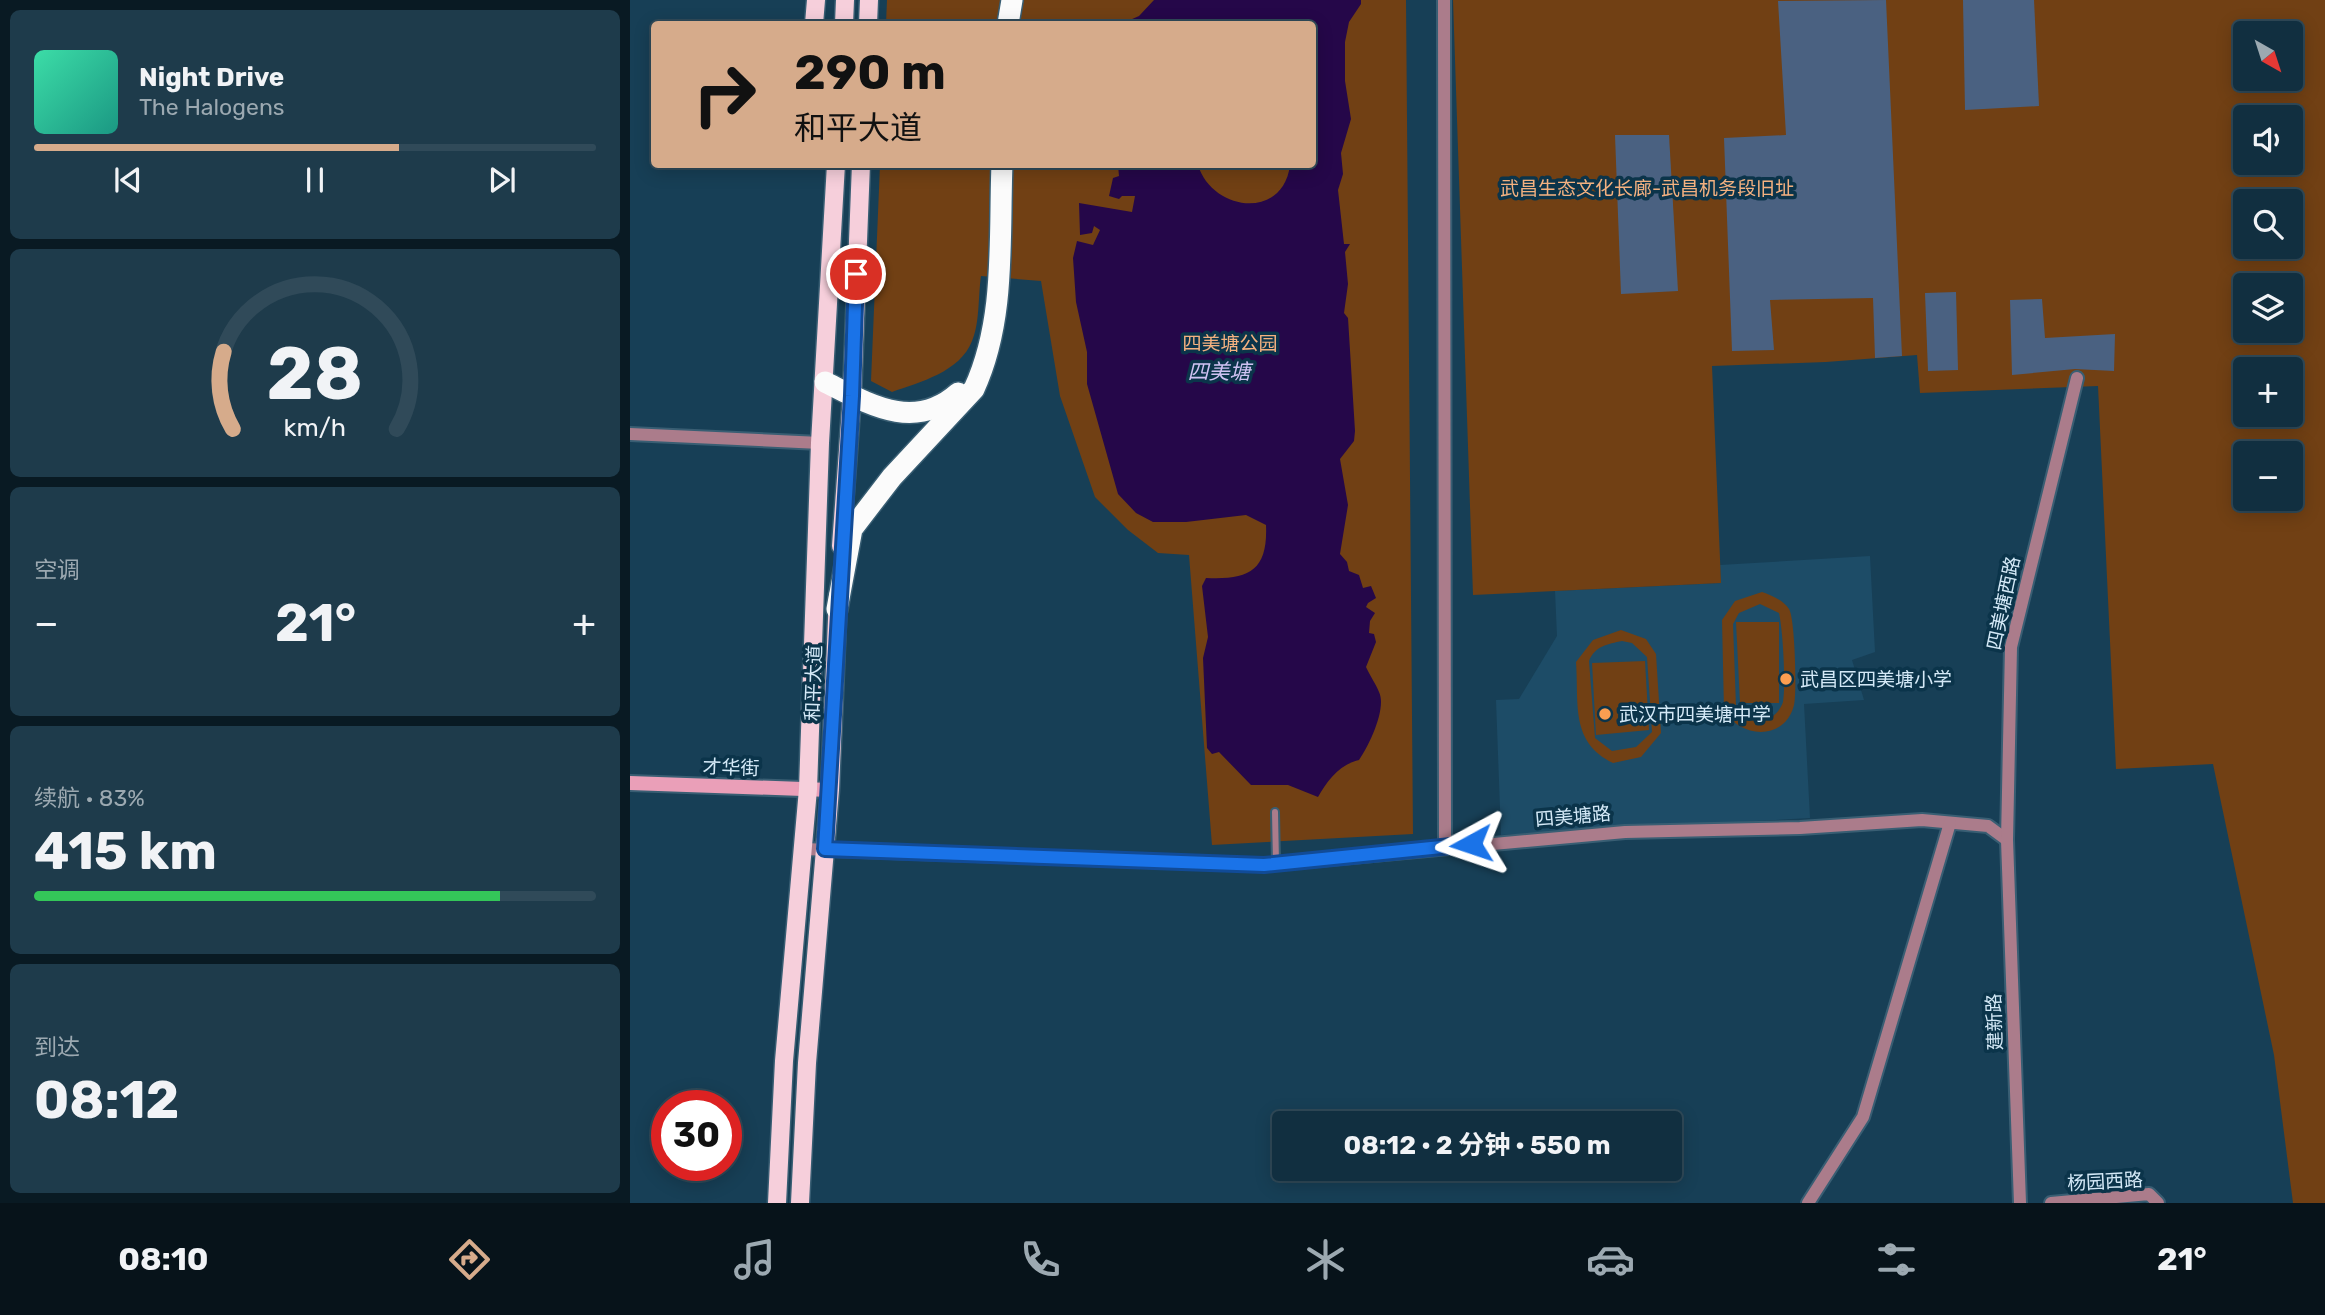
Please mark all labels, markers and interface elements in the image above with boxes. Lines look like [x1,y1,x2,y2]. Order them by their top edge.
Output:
north arrow [2233,21,2303,91]
map controls [2233,21,2303,511]
text: 290 m [794,43,946,101]
icon: right [679,49,770,140]
text: Night Drive [139,62,284,93]
text: The Halogens [139,93,285,121]
button: sound [2233,105,2303,175]
text: 和平大道 [794,109,922,147]
icon: previous [109,161,147,199]
icon: pause [296,161,334,199]
icon: next [483,161,521,199]
park label: 武昌生态文化长廊-武昌机务段旧址 [1500,177,1794,200]
button: search [2233,189,2303,259]
pin [826,244,886,304]
icon: arrive [837,255,875,293]
button: layers [2233,273,2303,343]
text: 28 [267,331,363,417]
park label: 四美塘公园 [1182,332,1278,355]
button: + [2233,357,2303,427]
water label: 四美塘 [1188,359,1253,384]
text: km/h [284,413,346,442]
button: − [2233,441,2303,511]
street label: 四美塘西路 [1982,554,2025,652]
text: 空调 [34,556,80,584]
text: 21° [275,592,356,654]
text: − [34,600,59,646]
text: + [572,600,596,646]
street label: 和平大道 [801,645,826,721]
place label: 武昌区四美塘小学 [1800,668,1952,691]
marker: 武昌区四美塘小学 [1778,671,1794,687]
place label: 武汉市四美塘中学 [1619,703,1771,726]
marker: 武汉市四美塘中学 [1597,706,1613,722]
street label: 才华街 [702,755,760,780]
text: 续航 · 83% [34,784,145,812]
street label: 四美塘路 [1534,802,1612,831]
position arrow [1434,807,1508,881]
text: 415 km [34,820,217,882]
street label: 建新路 [1982,993,2007,1051]
text: 到达 [34,1033,80,1061]
text: 08:12 [34,1069,179,1131]
speed limit sign: 30 [651,1090,742,1181]
text: 08:12 · 2 分钟 · 550 m [1343,1130,1611,1161]
street label: 杨园西路 [2066,1168,2144,1195]
icon: directions [445,1235,494,1284]
icon: music [730,1235,779,1284]
icon: phone [1016,1235,1065,1284]
icon: climate [1301,1235,1350,1284]
icon: car [1586,1235,1635,1284]
icon: filters [1872,1235,1921,1284]
text: 08:10 [118,1240,209,1278]
text: 21° [2157,1240,2207,1278]

